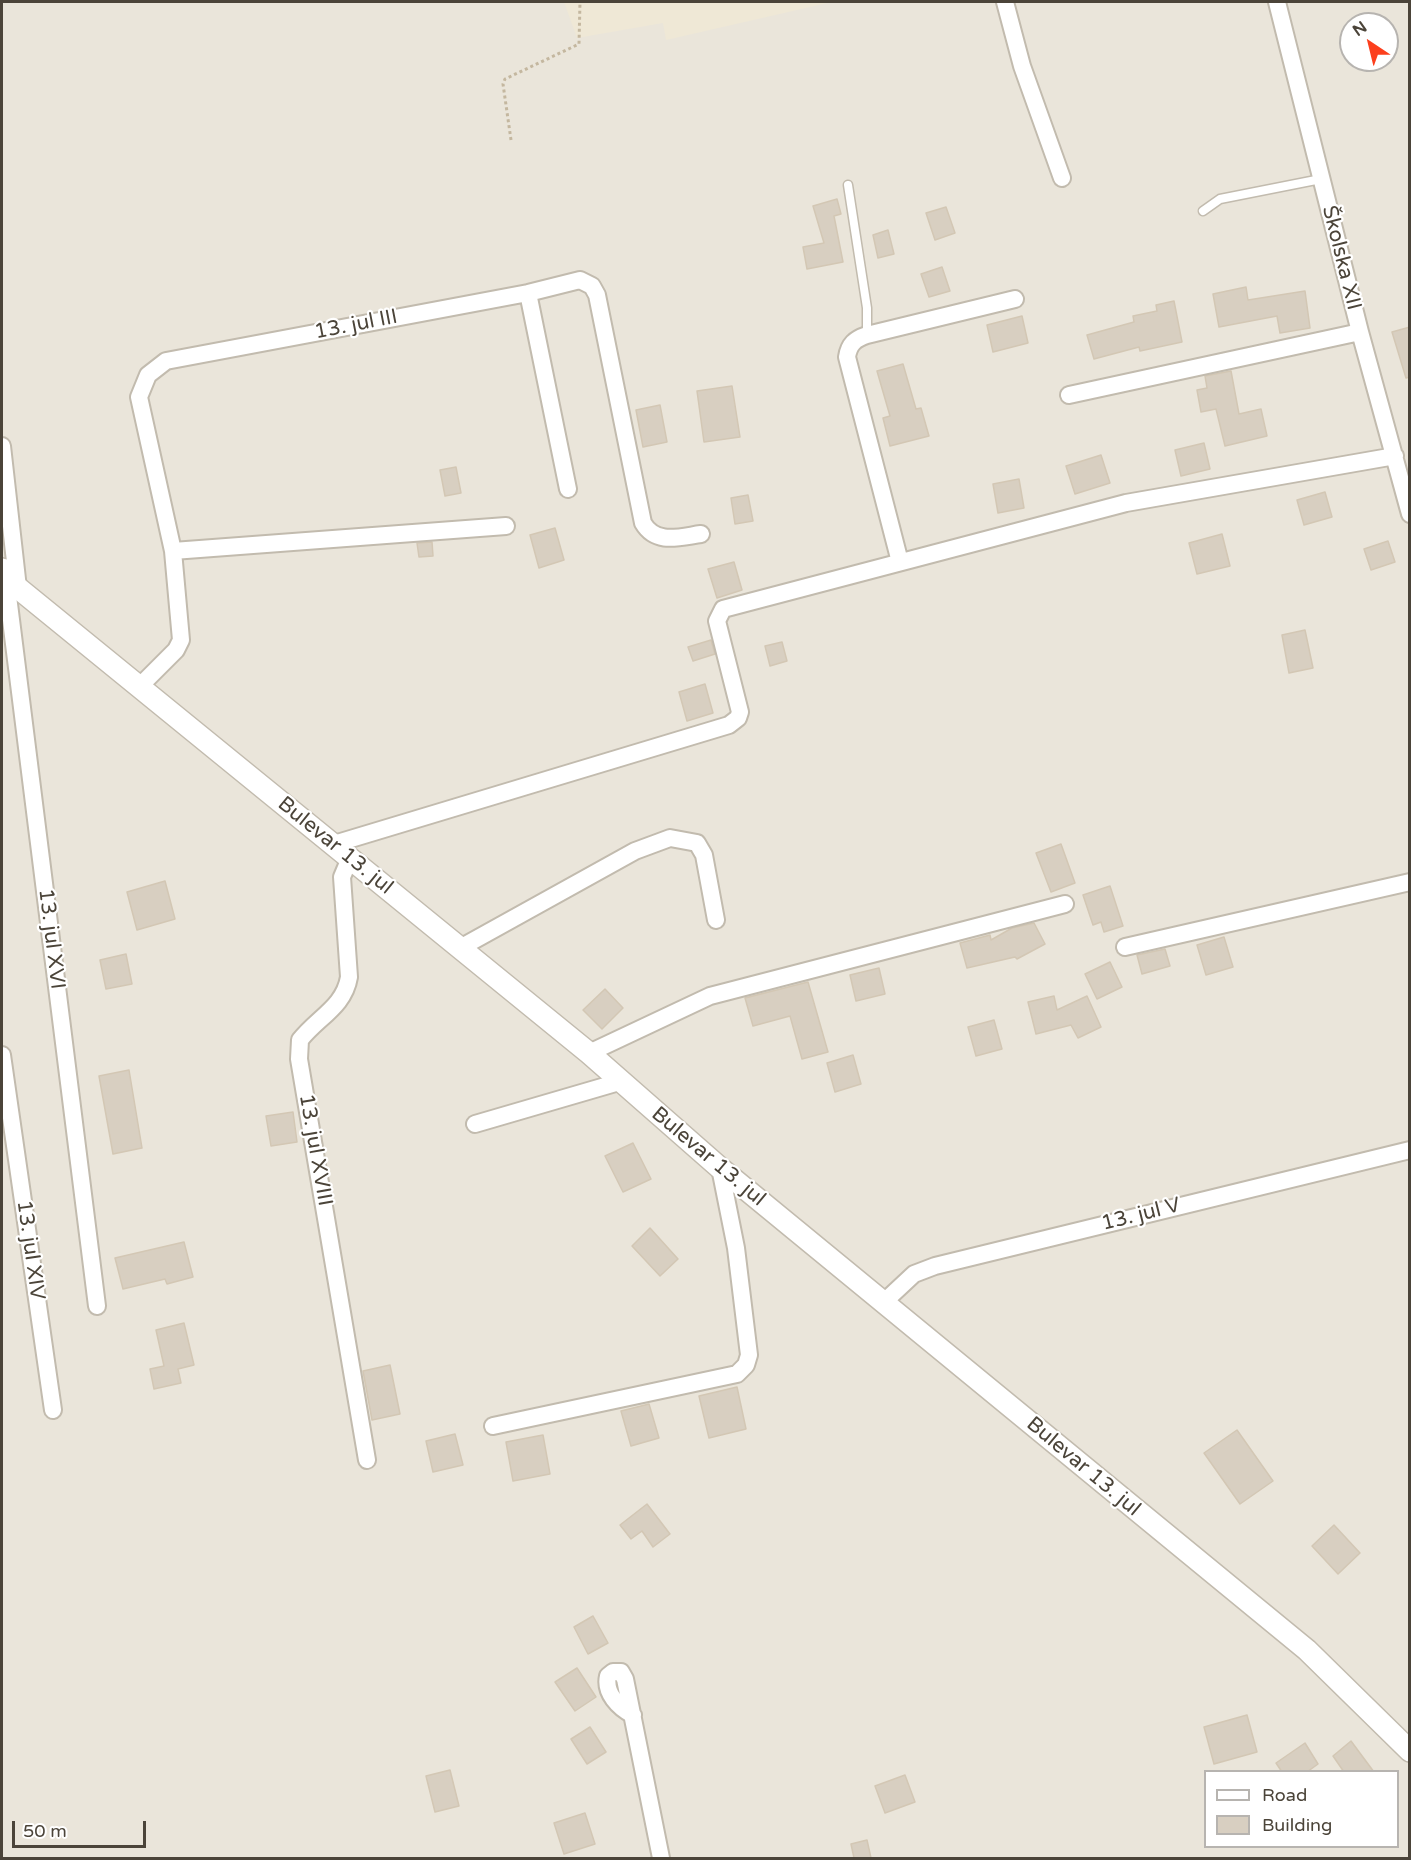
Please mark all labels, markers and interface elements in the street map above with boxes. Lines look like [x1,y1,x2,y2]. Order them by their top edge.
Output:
north arrow [1339,12,1399,72]
text: N [1349,17,1371,41]
street label: Školska XII [1316,203,1366,313]
street label: 13. jul III [312,305,400,345]
street label: Bulevar 13. jul [272,792,398,900]
street label: 13. jul XVI [32,887,70,991]
street label: 13. jul XVIII [293,1092,337,1208]
street label: Bulevar 13. jul [646,1102,770,1212]
street label: 13. jul V [1099,1193,1183,1237]
street label: 13. jul XIV [11,1198,49,1302]
street label: Bulevar 13. jul [1021,1412,1145,1522]
legend [1204,1770,1399,1848]
text: Road [1262,1784,1307,1806]
scale bar [15,1809,148,1847]
text: Building [1262,1814,1332,1836]
text: 50 m [23,1820,67,1842]

